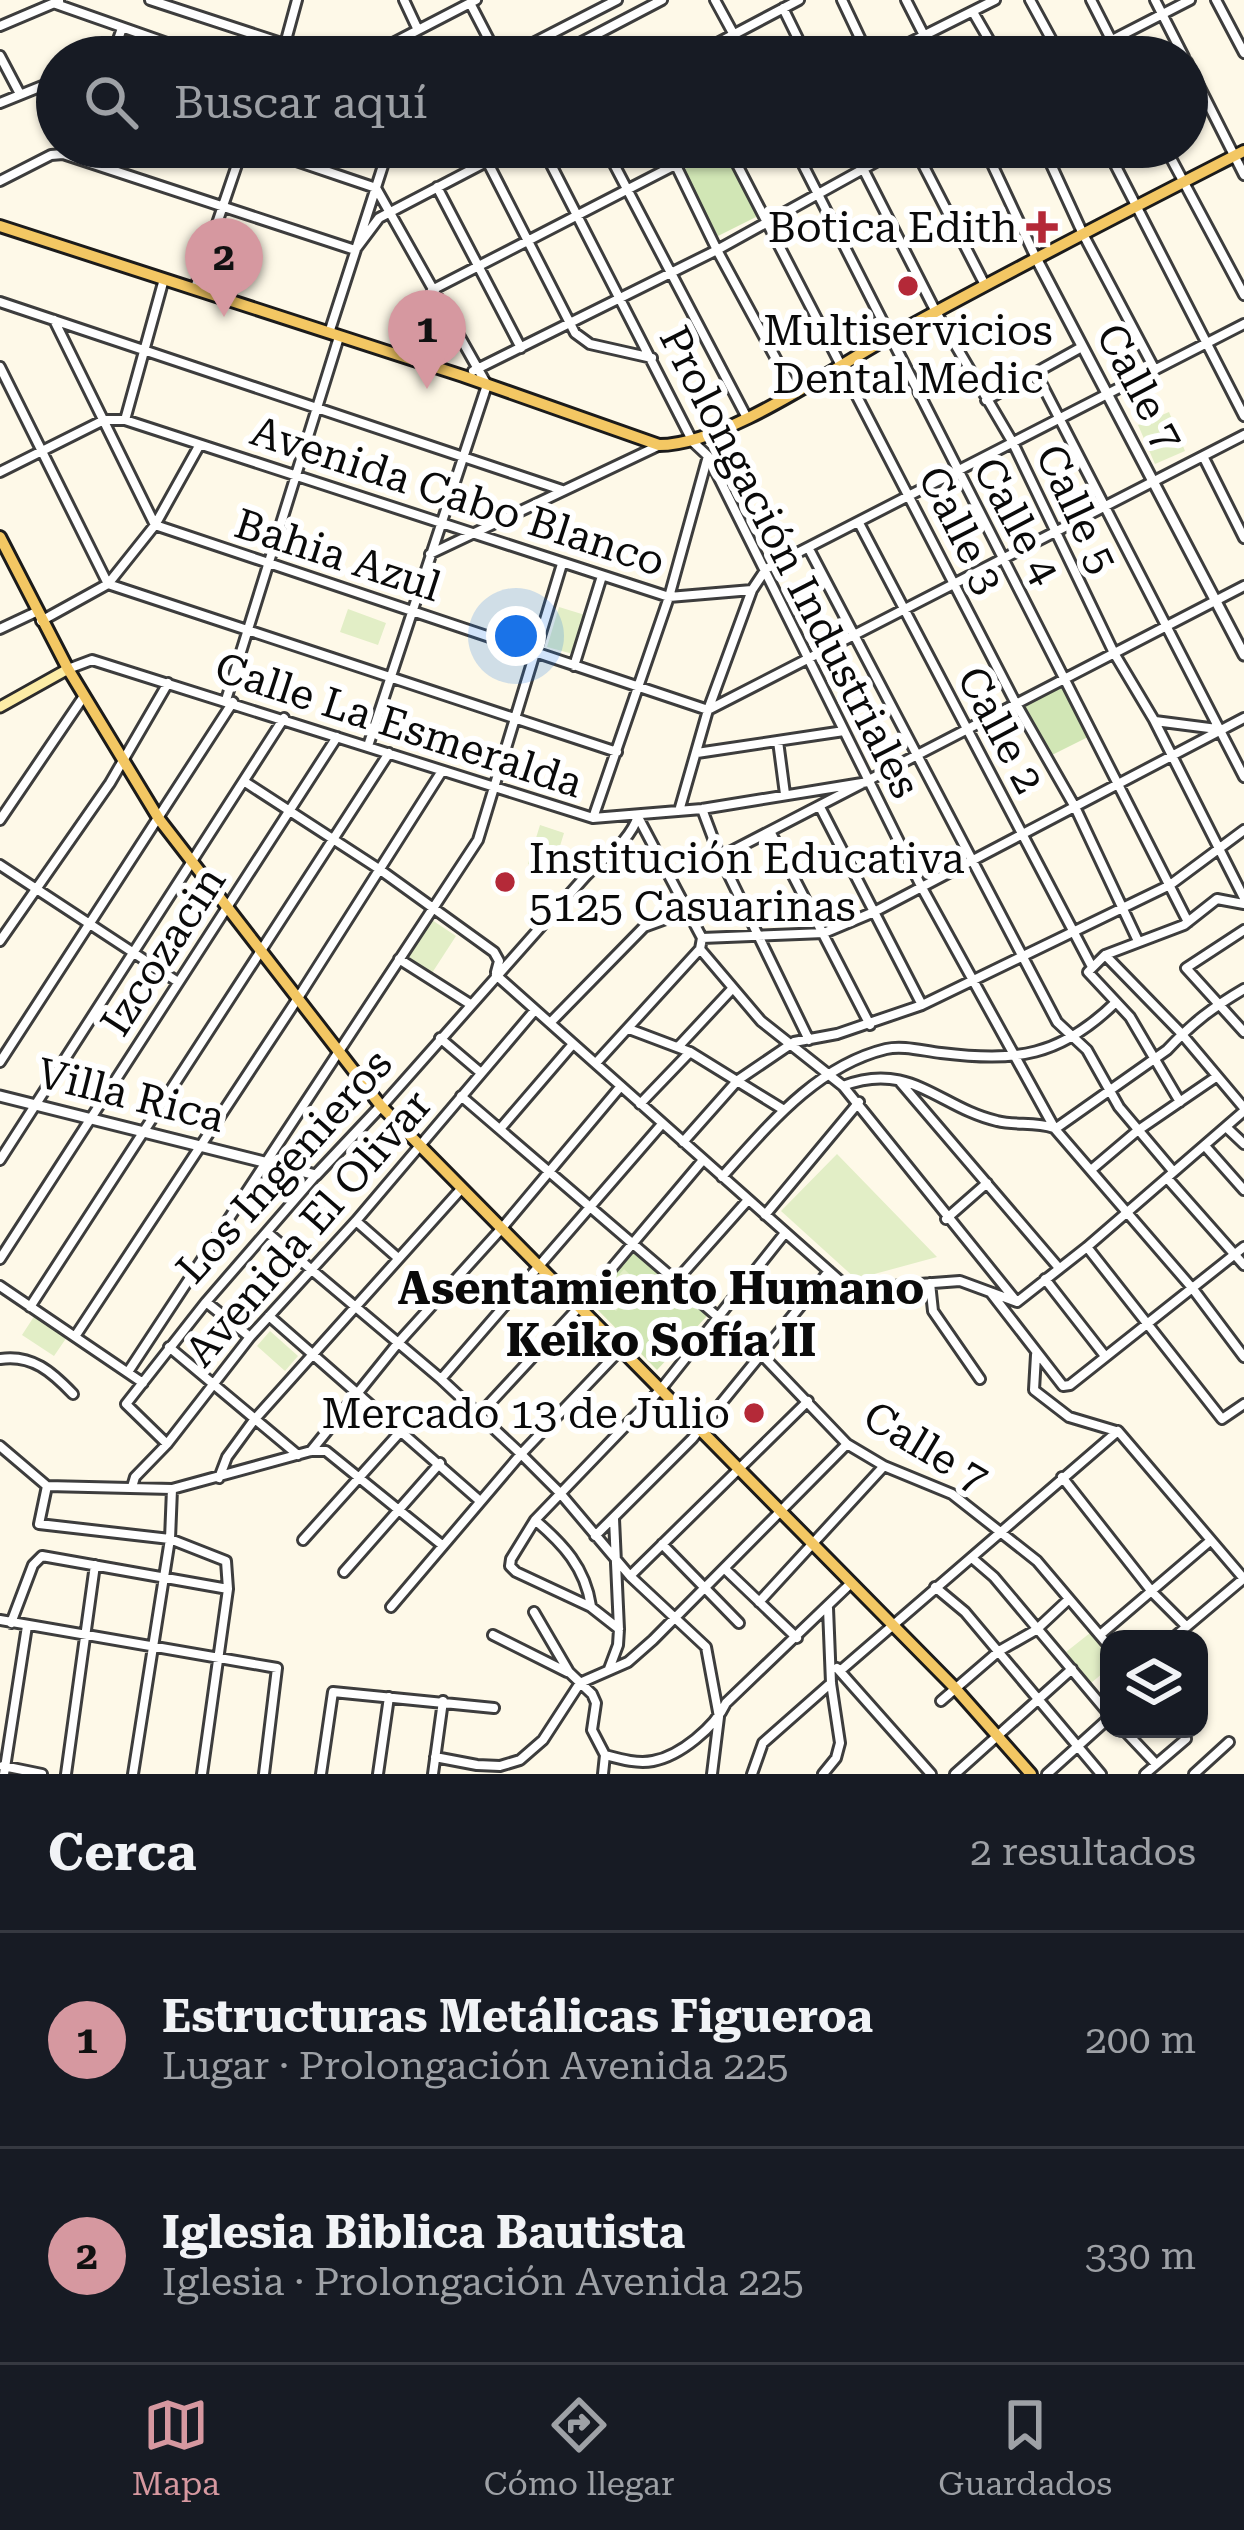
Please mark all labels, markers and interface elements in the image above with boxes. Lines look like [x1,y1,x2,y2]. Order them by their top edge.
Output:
search box [36,36,1208,168]
icon: search [78,69,144,135]
text: Buscar aquí [174,76,427,129]
place label: Botica Edith [768,203,1018,252]
marker: Botica Edith [1029,214,1055,240]
pin: 2 [185,218,263,317]
marker: Multiservicios Dental Medic [895,273,921,299]
pin: 1 [388,290,466,389]
place label: Multiservicios Dental Medic [763,306,1053,403]
street label: Calle 7 [1086,315,1194,459]
street label: Prolongación Industriales [650,318,930,806]
street label: Avenida Cabo Blanco [245,406,671,586]
street label: Calle 5 [1026,437,1128,581]
street label: Calle 4 [963,449,1071,593]
street label: Calle 3 [908,458,1014,602]
street label: Bahia Azul [229,499,447,611]
your location [486,606,546,666]
street label: Calle La Esmeralda [209,642,589,808]
street label: Calle 2 [947,658,1055,802]
place label: Institución Educativa 5125 Casuarinas [529,834,965,931]
street label: Izcozacin [90,858,236,1044]
marker: Institución Educativa 5125 Casuarinas [492,869,518,895]
street label: Los Ingenieros [166,1039,402,1293]
street label: Villa Rica [32,1048,230,1142]
street label: Avenida El Olivar [175,1080,441,1376]
district label: Asentamiento Humano Keiko Sofía II [398,1262,924,1367]
place label: Mercado 13 de Julio [322,1389,730,1438]
street label: Calle 7 [855,1391,997,1503]
marker: Mercado 13 de Julio [741,1400,767,1426]
map controls [1100,1630,1208,1738]
button: layers [1100,1630,1208,1738]
text: Cerca [48,1823,197,1882]
text: 2 resultados [970,1829,1196,1875]
text: Estructuras Metálicas Figueroa [162,1990,873,2043]
text: 1 [76,2017,98,2063]
text: 200 m [1085,2017,1196,2063]
text: Lugar · Prolongación Avenida 225 [162,2043,789,2089]
text: Iglesia Biblica Bautista [162,2206,685,2259]
text: 2 [76,2233,98,2279]
text: 330 m [1085,2233,1196,2279]
text: Iglesia · Prolongación Avenida 225 [162,2259,804,2305]
tab: Mapa [132,2392,220,2503]
tab: Cómo llegar [484,2392,674,2503]
tab: Guardados [938,2392,1112,2503]

